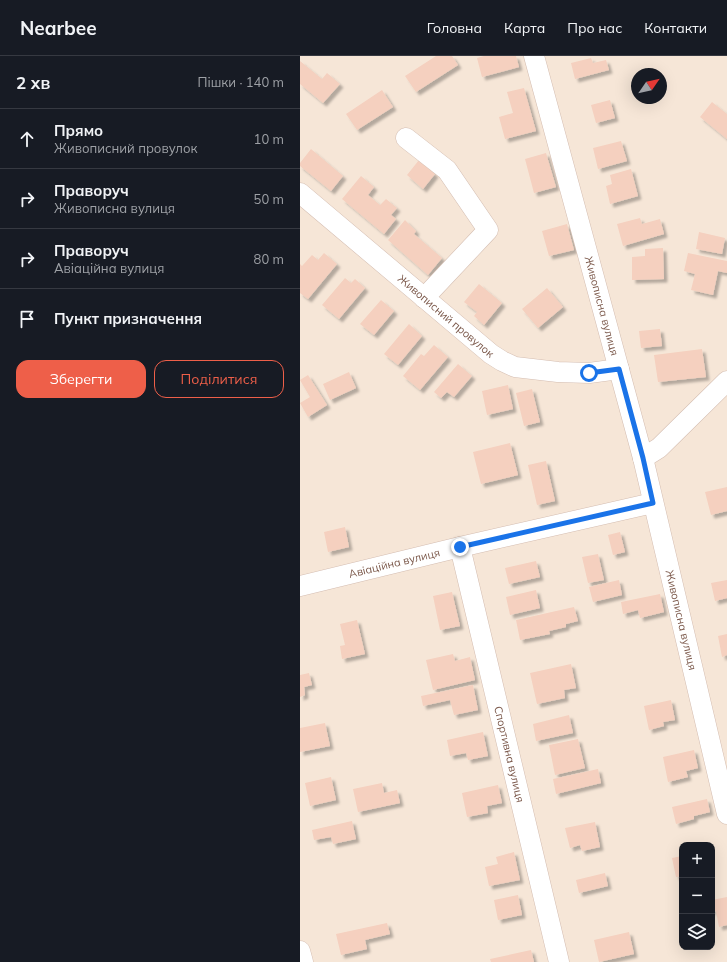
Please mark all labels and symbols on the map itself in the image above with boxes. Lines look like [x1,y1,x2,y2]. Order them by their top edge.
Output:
north arrow [631,68,667,104]
street label: Живописна вулиця [582,255,622,357]
street label: Живописний провулок [395,272,497,361]
route start [580,364,598,382]
route end [451,538,469,556]
street label: Авіаційна вулиця [347,545,441,581]
street label: Живописна вулиця [663,569,700,672]
street label: Спортивна вулиця [491,705,528,804]

